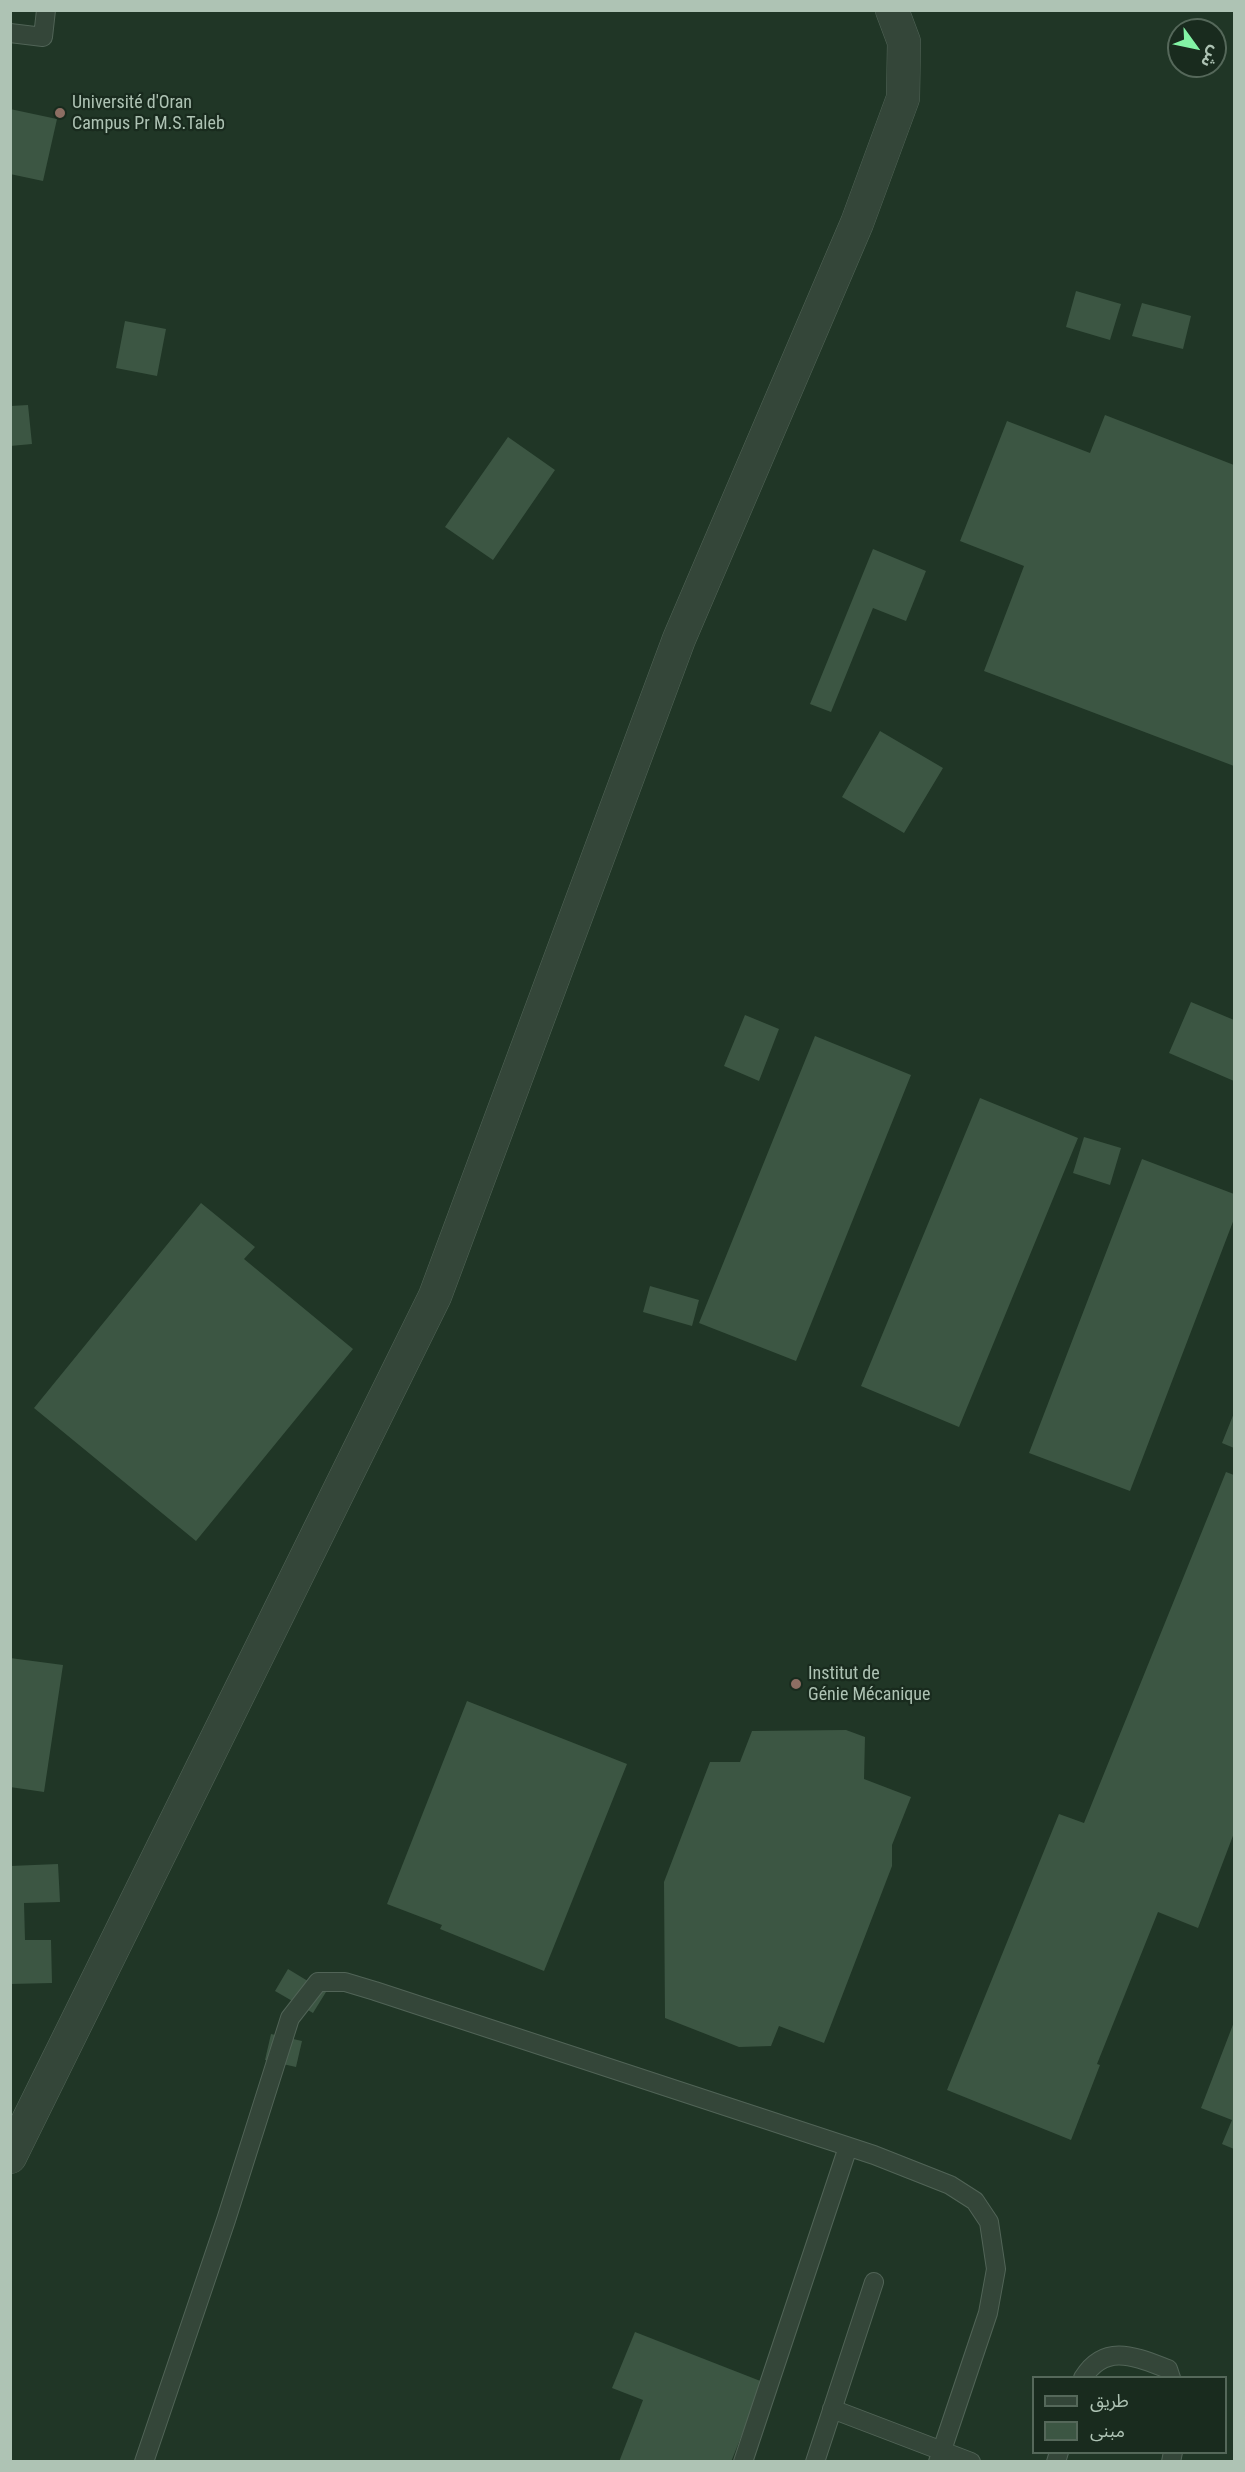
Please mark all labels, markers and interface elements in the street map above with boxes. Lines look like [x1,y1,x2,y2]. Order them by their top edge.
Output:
north arrow [1167,18,1227,78]
text: ش [1197,43,1225,71]
place label: Université d'Oran Campus Pr M.S.Taleb [72,92,225,134]
marker: Université d'Oran Campus Pr M.S.Taleb [53,106,67,120]
place label: Institut de Génie Mécanique [808,1663,930,1706]
marker: Institut de Génie Mécanique [789,1677,803,1691]
legend [1032,2376,1227,2454]
text: طريق [1090,2390,1129,2411]
text: مبنى [1090,2420,1125,2441]

